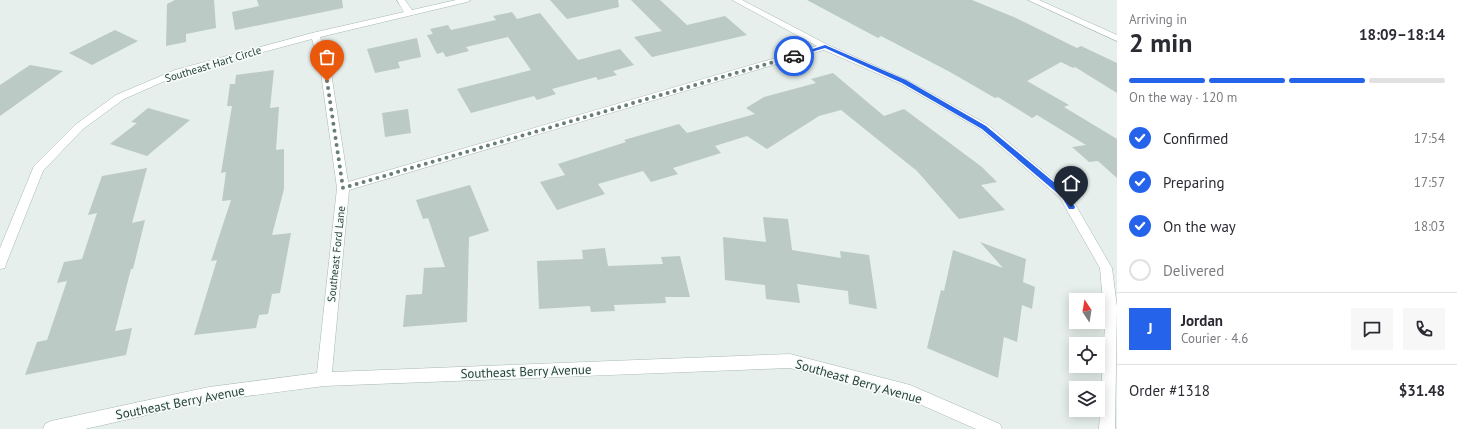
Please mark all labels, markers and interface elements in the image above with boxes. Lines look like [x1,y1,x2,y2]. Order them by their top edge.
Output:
text: Arriving in [1129,11,1187,28]
text: 18:09–18:14 [1359,25,1445,44]
text: 2 min [1129,26,1192,59]
courier [774,36,814,76]
pin [310,40,344,81]
street label: Southeast Hart Circle [163,43,263,85]
icon: car [783,45,805,67]
icon: bag [316,46,338,68]
text: On the way · 120 m [1129,89,1237,106]
icon: check [1129,127,1151,149]
text: Confirmed [1163,129,1228,148]
text: 17:54 [1414,130,1445,147]
pin [1054,166,1088,207]
icon: check [1129,171,1151,193]
icon: home [1060,172,1082,194]
text: Preparing [1163,173,1225,192]
text: 17:57 [1414,174,1445,191]
street label: Southeast Ford Lane [324,205,348,303]
icon: check [1129,215,1151,237]
text: On the way [1163,217,1236,236]
text: 18:03 [1414,218,1445,235]
text: Delivered [1163,261,1224,280]
north arrow [1069,293,1105,329]
map controls [1069,293,1105,417]
button: chat [1351,308,1393,350]
button: phone [1403,308,1445,350]
text: Jordan [1181,311,1223,330]
text: J [1147,319,1153,338]
text: Courier · 4.6 [1181,330,1248,347]
button: locate [1069,337,1105,373]
street label: Southeast Berry Avenue [794,355,924,408]
street label: Southeast Berry Avenue [460,361,592,382]
button: layers [1069,381,1105,417]
text: Order #1318 [1129,381,1210,400]
text: $31.48 [1399,381,1445,400]
street label: Southeast Berry Avenue [114,382,246,423]

